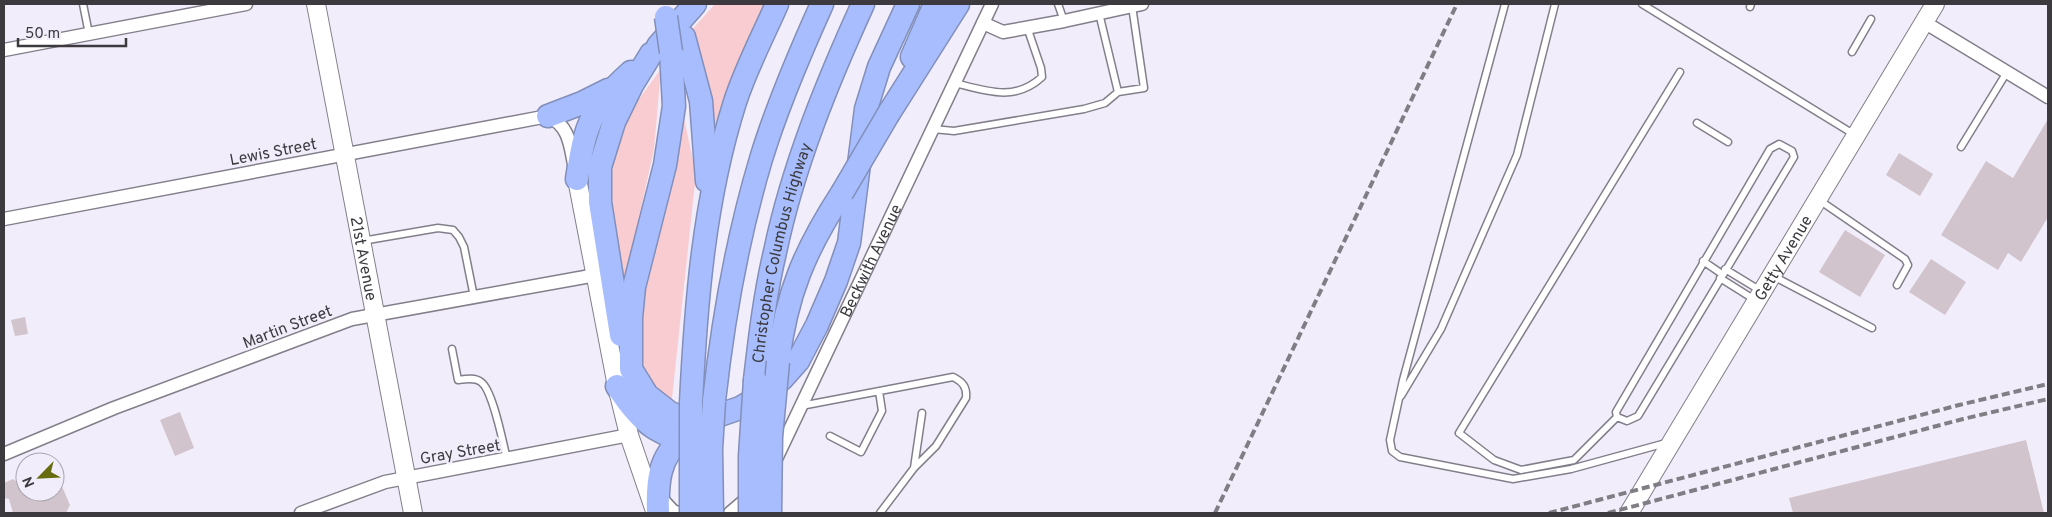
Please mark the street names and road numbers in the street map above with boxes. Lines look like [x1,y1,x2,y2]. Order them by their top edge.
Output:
street label: Lewis Street [228,135,319,171]
street label: Christopher Columbus Highway [749,140,817,364]
street label: Beckwith Avenue [837,202,907,321]
street label: Getty Avenue [1751,212,1818,305]
street label: 21st Avenue [345,215,380,303]
street label: Martin Street [240,302,335,354]
street label: Gray Street [418,436,502,470]

